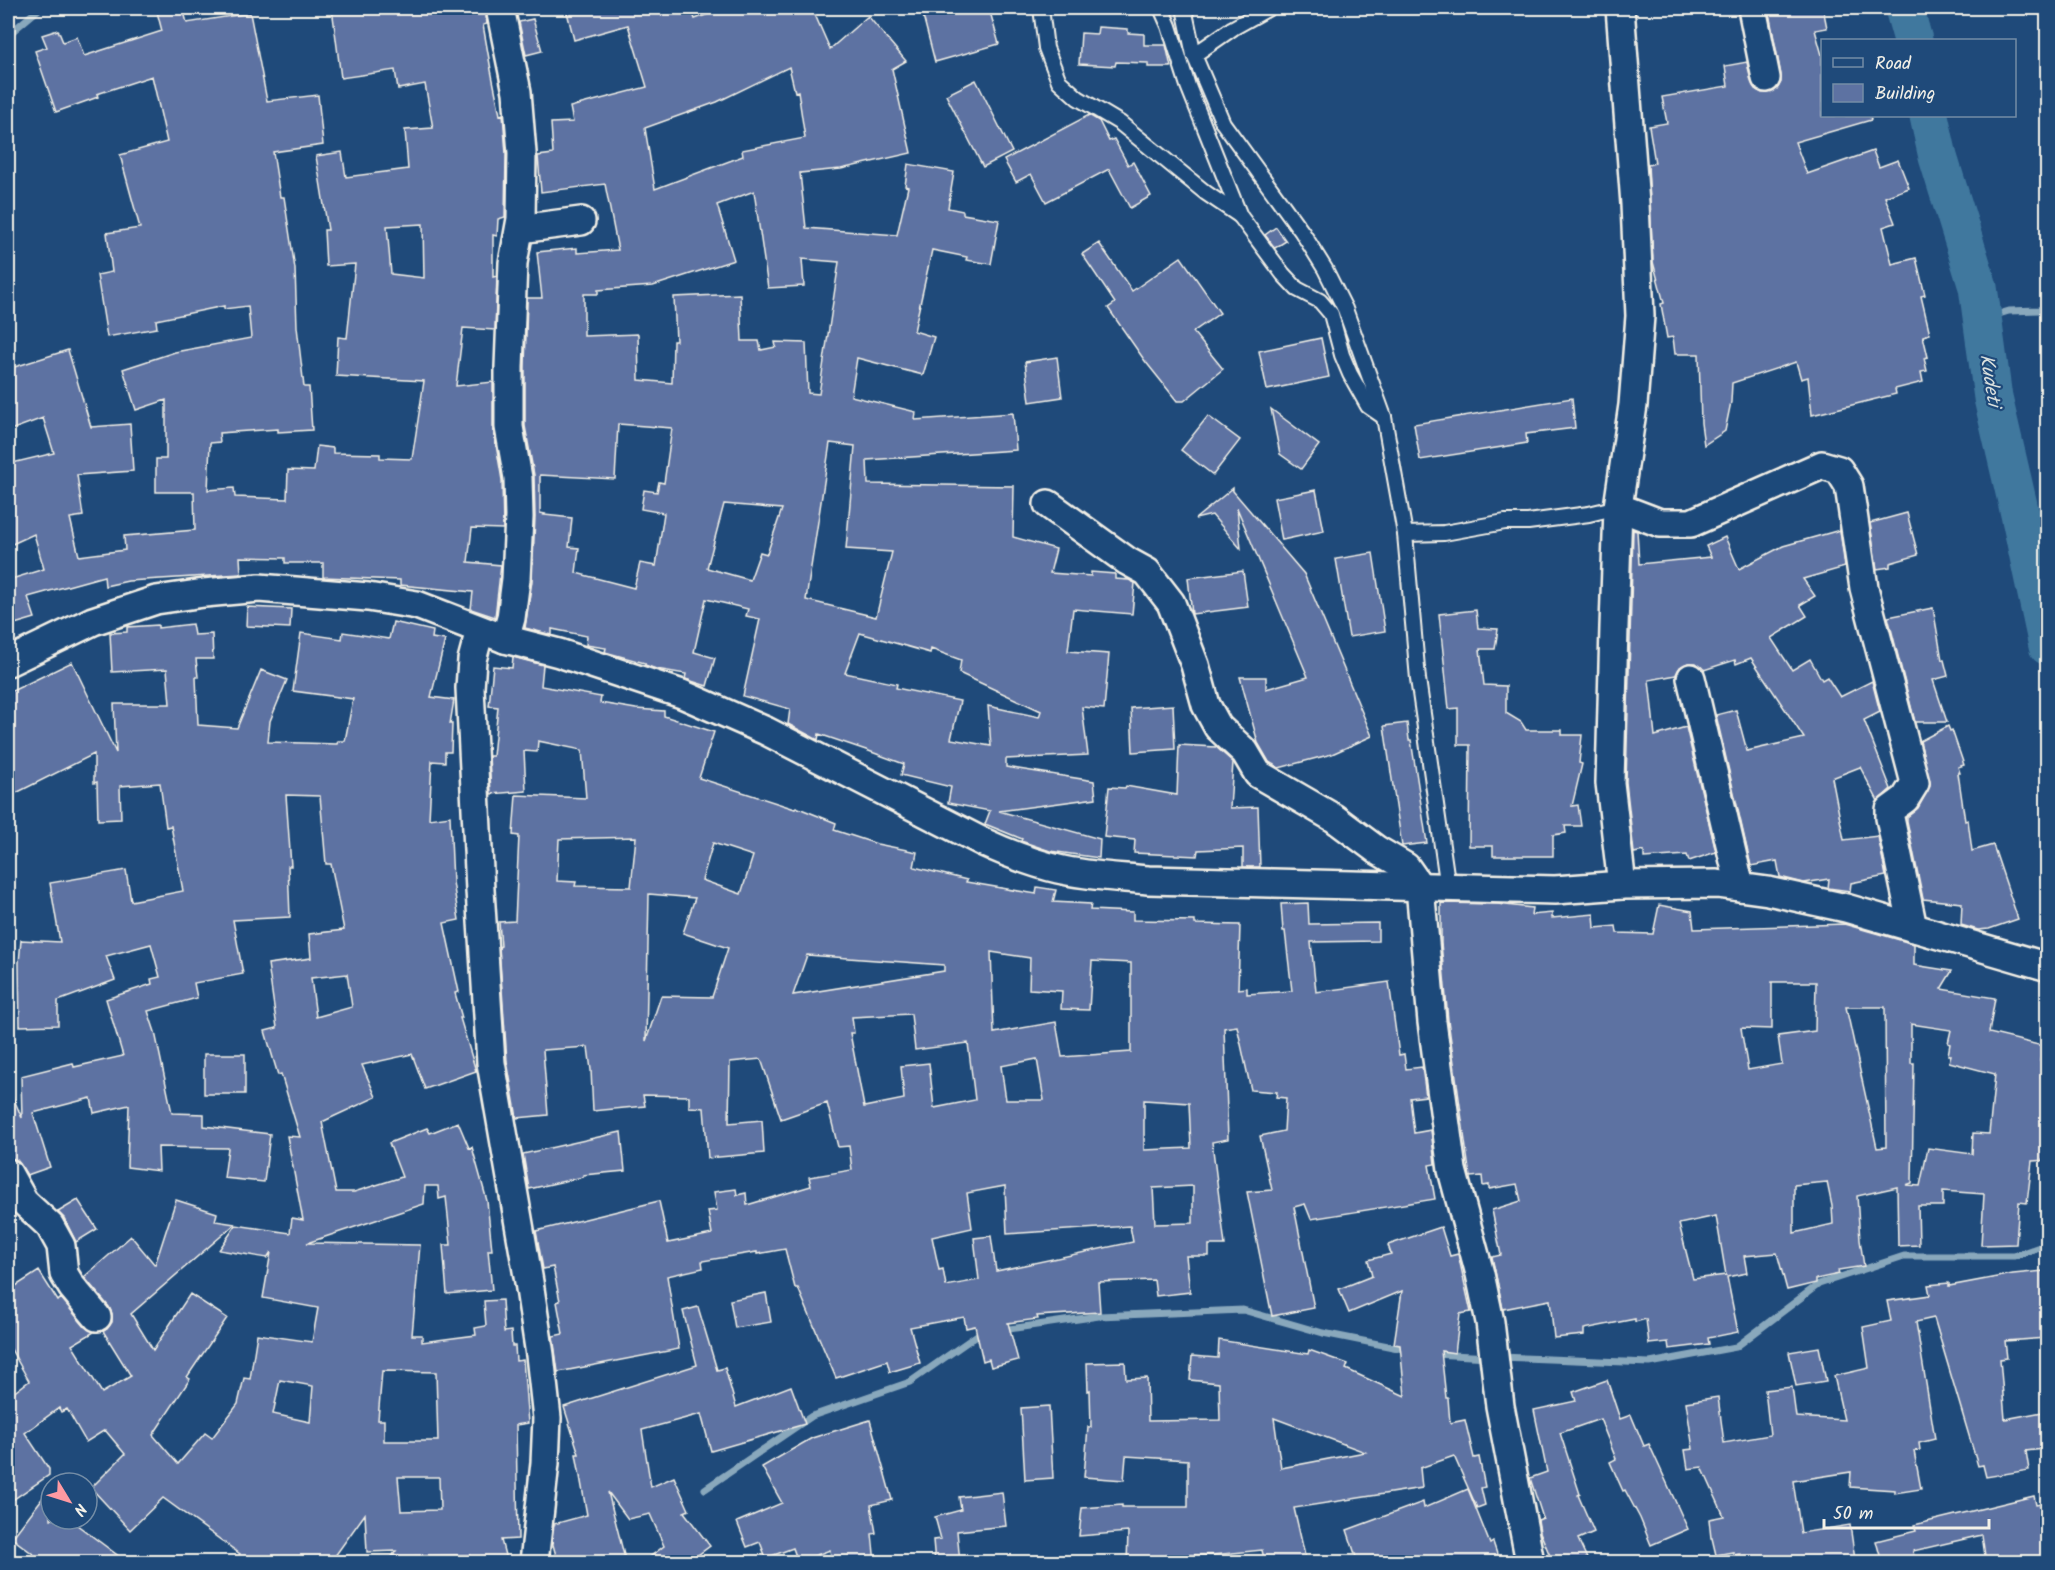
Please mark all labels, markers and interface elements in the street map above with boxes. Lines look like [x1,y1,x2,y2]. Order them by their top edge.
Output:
legend [1821,39,2016,117]
text: Road [1875,50,1912,79]
text: Building [1875,80,1935,109]
water label: Kudeti [1969,352,2010,413]
north arrow [39,1471,99,1531]
scale bar [1824,1492,1989,1530]
text: N [67,1498,93,1521]
text: 50 m [1833,1500,1873,1529]

